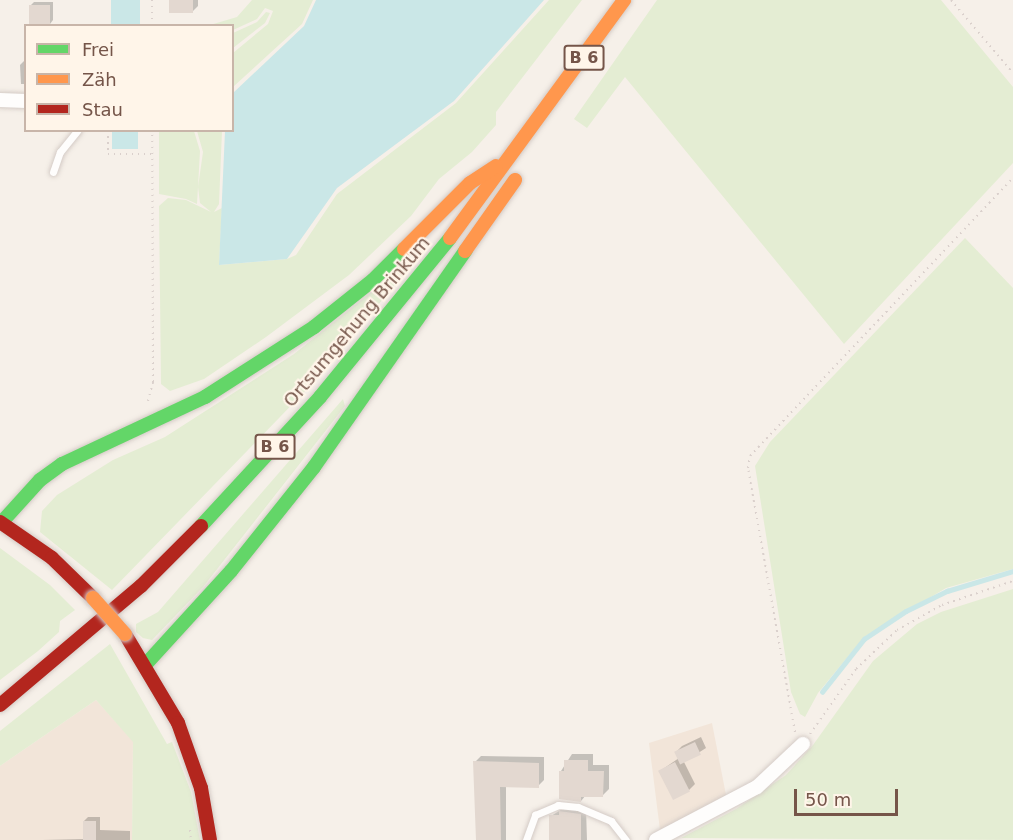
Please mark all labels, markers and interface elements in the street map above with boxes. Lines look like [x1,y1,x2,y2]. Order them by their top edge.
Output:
legend [24,24,234,132]
text: Frei [82,39,114,60]
road number: B 6 [563,45,605,71]
text: Zäh [82,69,117,90]
text: Stau [82,99,123,120]
street label: Ortsumgehung Brinkum [279,232,435,412]
road number: B 6 [254,434,296,460]
scale bar [797,777,900,815]
text: 50 m [805,789,851,810]

